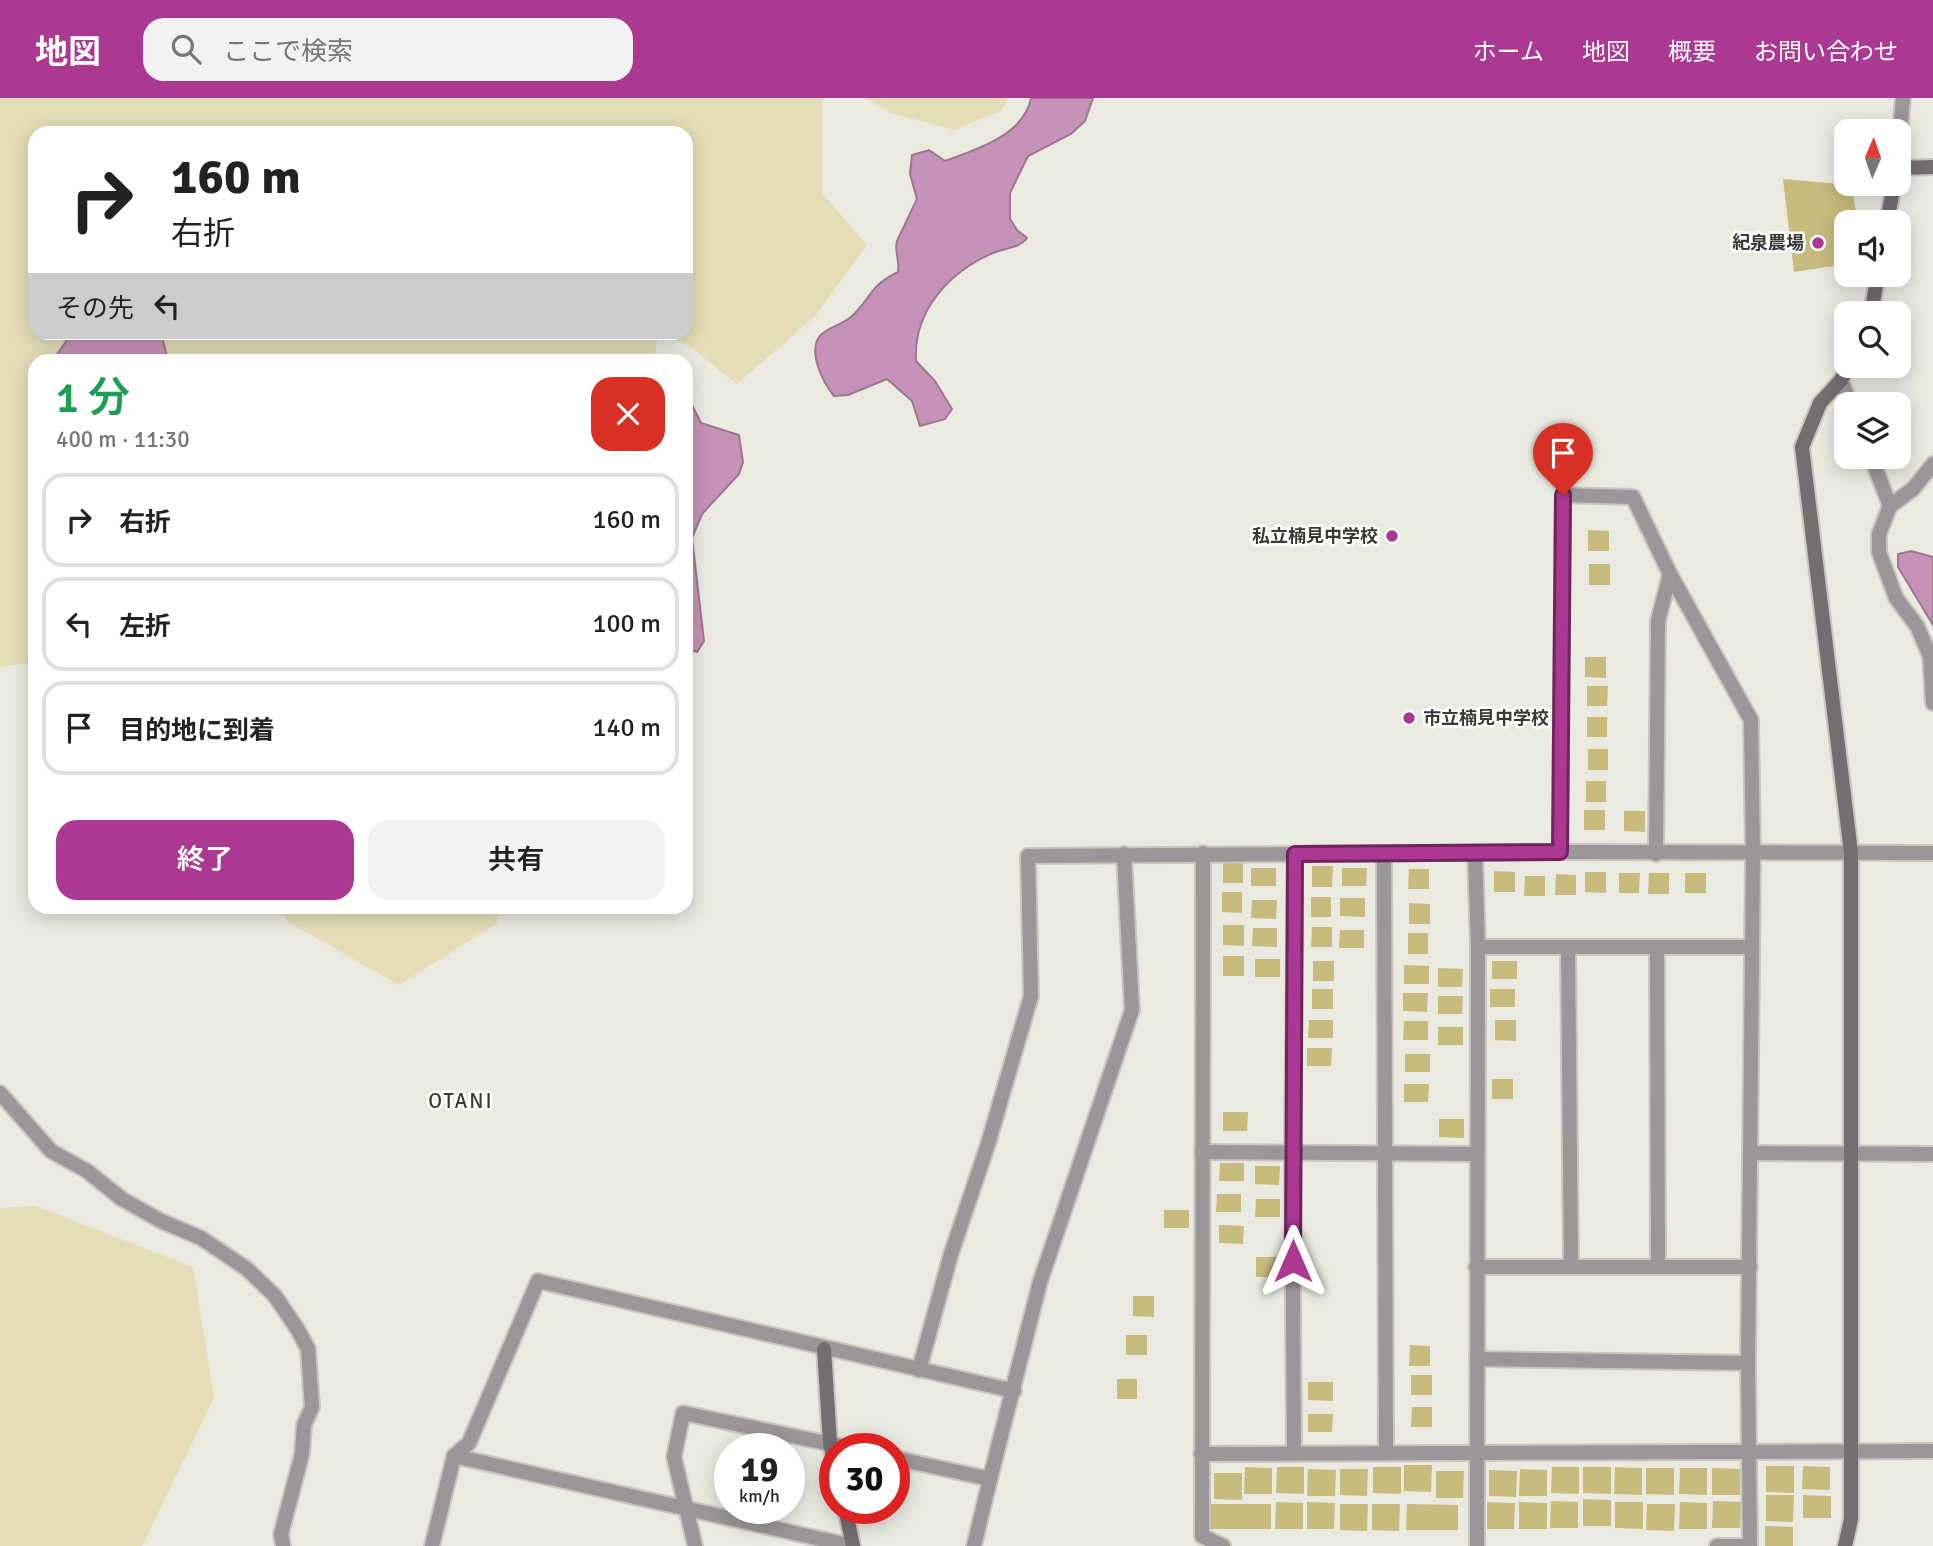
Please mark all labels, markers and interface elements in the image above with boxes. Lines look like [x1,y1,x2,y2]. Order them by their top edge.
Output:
search box [143,18,633,81]
icon: search [167,30,205,68]
text: 地図 [35,32,101,73]
text: ここで検索 [223,36,353,68]
text: ホーム [1473,37,1544,67]
text: 地図 [1582,37,1630,67]
text: 概要 [1668,37,1716,67]
text: お問い合わせ [1754,37,1898,67]
north arrow [1834,119,1911,196]
map controls [1834,119,1911,469]
text: 160 m [171,147,301,207]
icon: right [56,154,147,245]
button: sound [1834,210,1911,287]
text: 右折 [171,214,235,253]
place label: 紀泉農場 [1732,232,1804,254]
marker: 紀泉農場 [1810,235,1826,251]
icon: left [148,287,186,325]
text: その先 [56,293,134,325]
button: search [1834,301,1911,378]
text: 1 分 [56,373,130,424]
button: close [591,377,665,451]
button: layers [1834,392,1911,469]
pin [1533,423,1593,495]
text: 400 m · 11:30 [56,425,190,454]
icon: arrive [1544,434,1582,472]
icon: right [60,501,98,539]
text: 160 m [592,504,661,536]
text: 右折 [119,507,171,539]
place label: 私立楠見中学校 [1252,525,1378,547]
marker: 私立楠見中学校 [1384,528,1400,544]
icon: left [60,605,98,643]
text: 100 m [592,608,661,640]
text: 左折 [119,611,171,643]
place label: 市立楠見中学校 [1423,707,1549,729]
icon: arrive [60,709,98,747]
marker: 市立楠見中学校 [1401,710,1417,726]
text: 140 m [592,712,661,744]
text: 目的地に到着 [119,715,275,747]
button: 終了 [56,820,354,900]
button: 共有 [368,820,665,900]
district label: OTANI [428,1088,494,1114]
position arrow [1256,1224,1330,1298]
speed limit sign: 30 [819,1433,910,1524]
text: 19 [741,1448,778,1491]
text: km/h [739,1485,780,1507]

